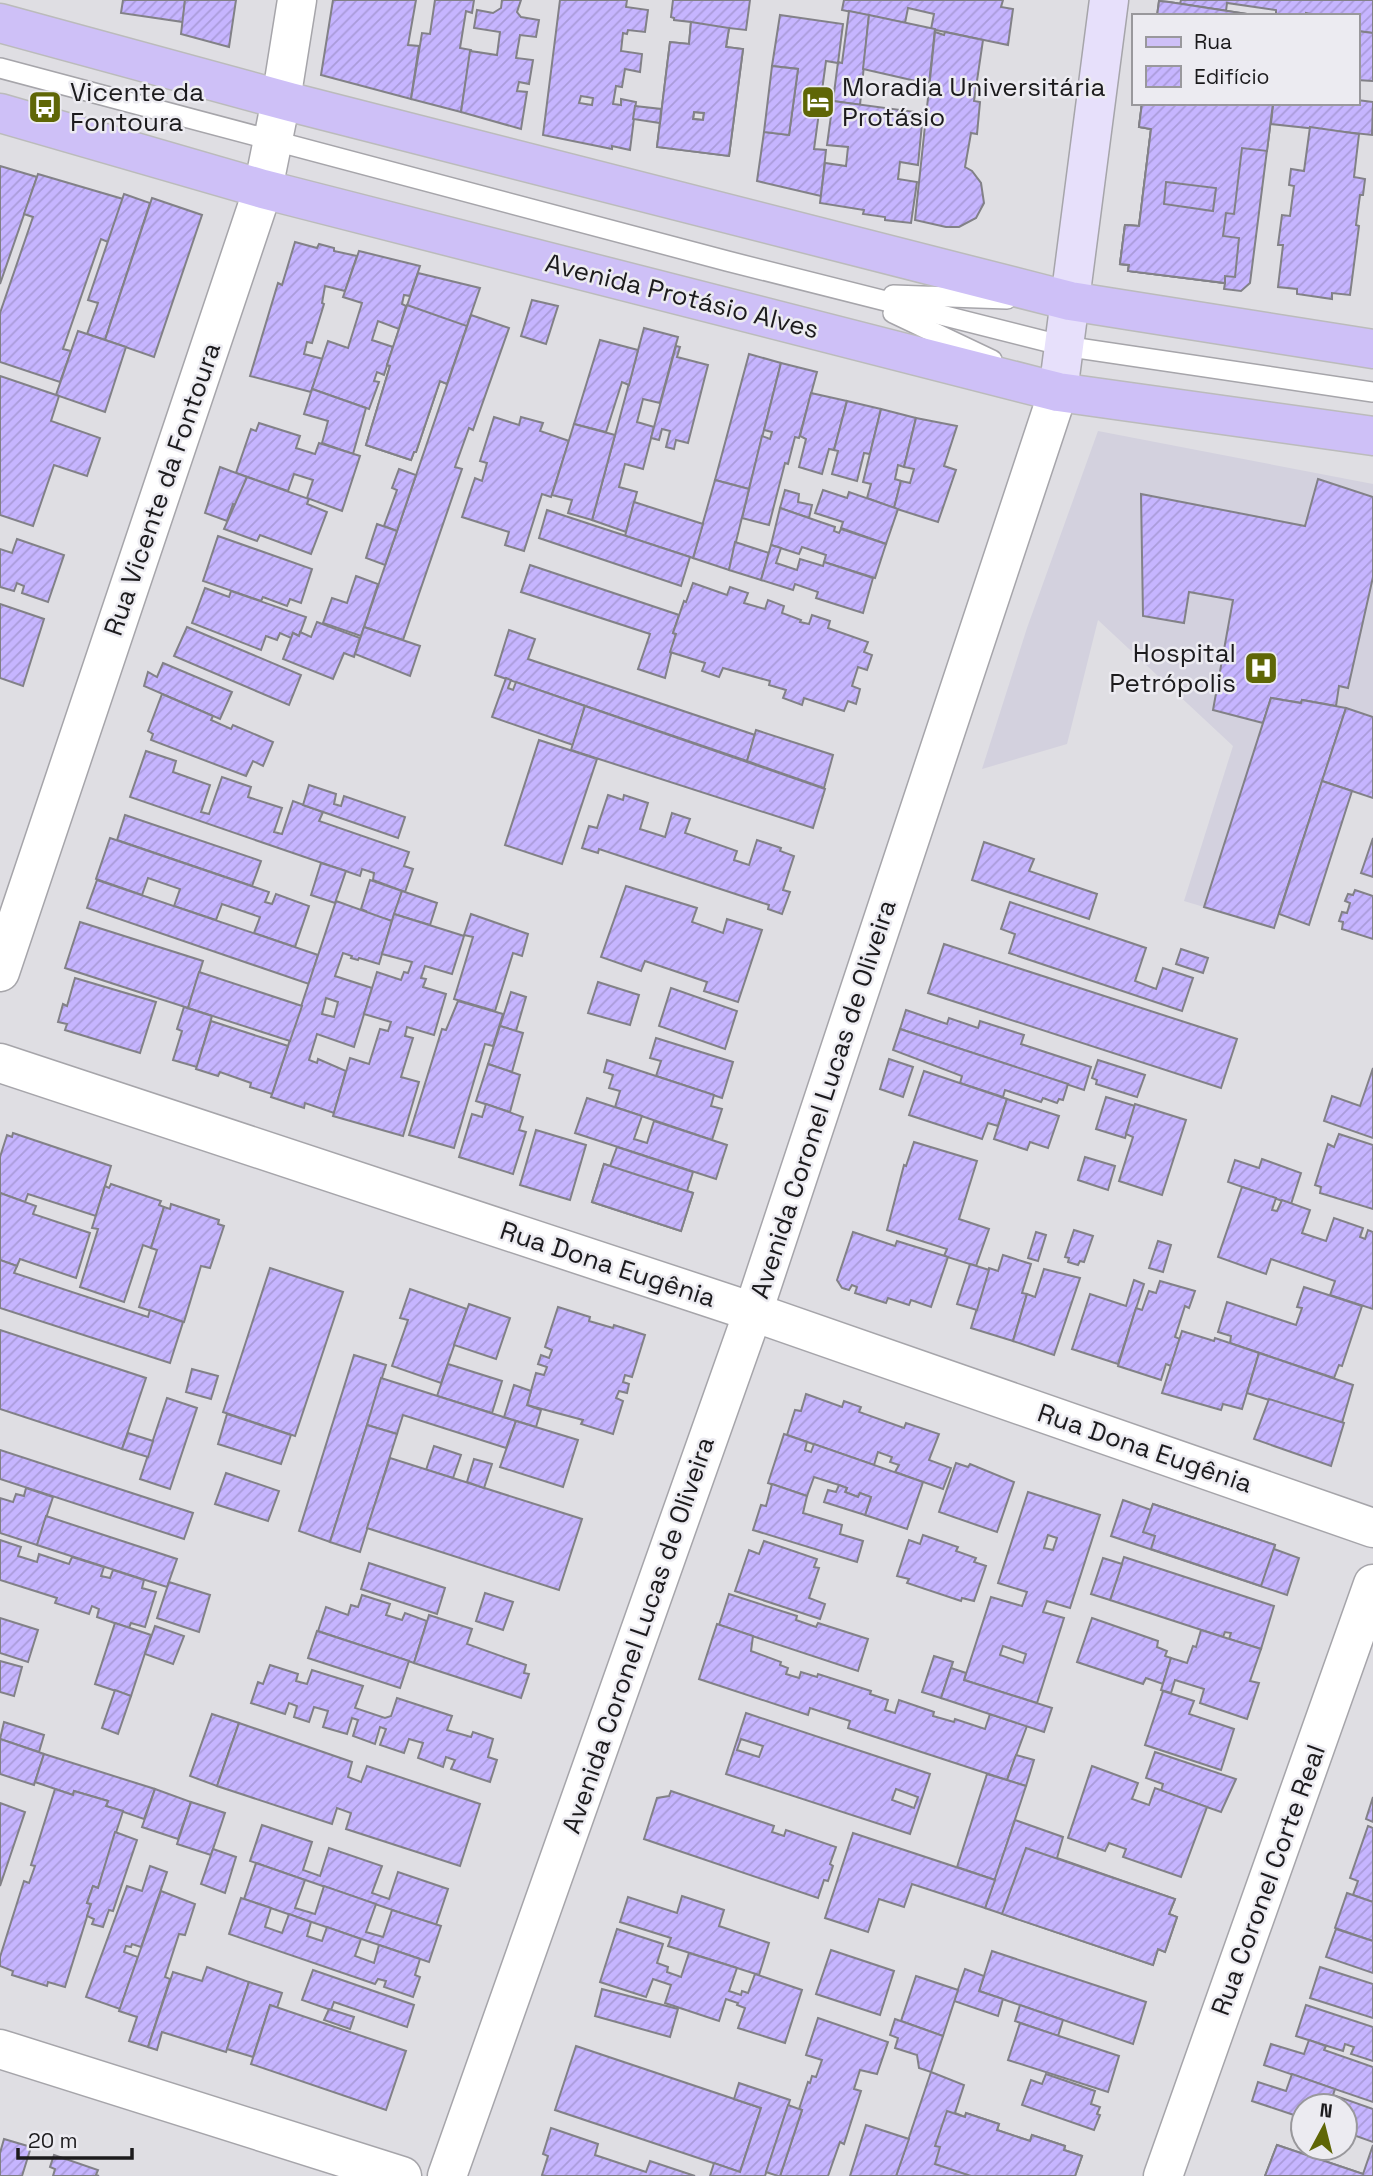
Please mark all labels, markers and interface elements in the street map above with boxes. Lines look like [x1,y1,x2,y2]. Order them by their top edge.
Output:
legend [1132,14,1359,105]
text: Rua [1194,28,1232,55]
text: Edifício [1194,63,1270,90]
place label: Moradia Universitária Protásio [842,70,1105,134]
place label: Vicente da Fontoura [70,75,204,139]
hotel icon: Moradia Universitária Protásio [799,83,837,121]
bus stop icon: Vicente da Fontoura [26,88,64,126]
street label: Avenida Protásio Alves [542,246,822,346]
street label: Rua Vicente da Fontoura [96,338,228,640]
place label: Hospital Petrópolis [1109,636,1236,700]
hospital icon: Hospital Petrópolis [1242,649,1280,687]
street label: Avenida Coronel Lucas de Oliveira [742,895,904,1303]
street label: Rua Dona Eugênia [496,1213,720,1315]
street label: Rua Dona Eugênia [1033,1395,1257,1501]
street label: Avenida Coronel Lucas de Oliveira [554,1432,722,1838]
street label: Rua Coronel Corte Real [1203,1740,1333,2020]
north arrow [1289,2092,1359,2162]
text: N [1318,2097,1334,2124]
scale bar [18,2116,131,2160]
text: 20 m [28,2127,78,2154]

